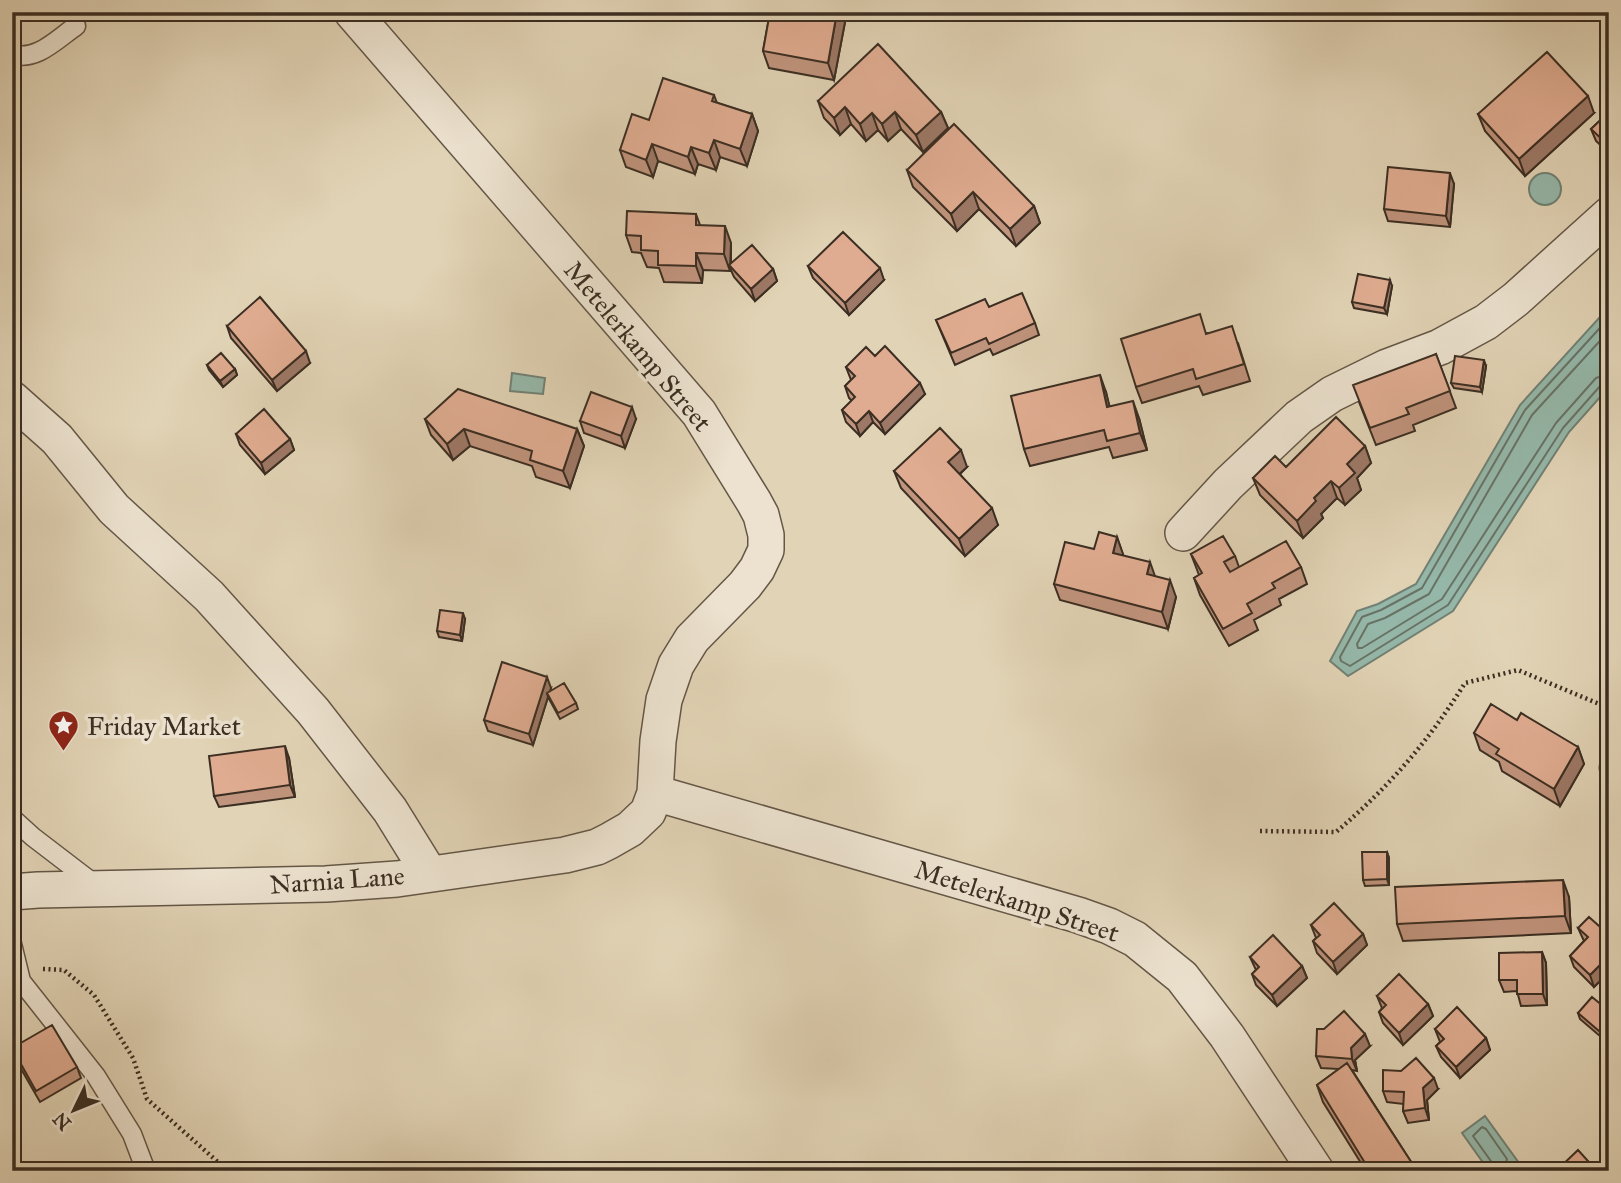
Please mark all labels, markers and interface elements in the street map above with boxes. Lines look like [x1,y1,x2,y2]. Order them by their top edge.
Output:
street label: Metelerkamp Street [557,254,719,438]
place icon: Friday Market [47,709,81,753]
place label: Friday Market [87,710,241,742]
street label: Metelerkamp Street [911,853,1123,949]
street label: Narnia Lane [269,859,406,901]
north arrow [38,1074,108,1144]
text: N [48,1108,76,1135]

